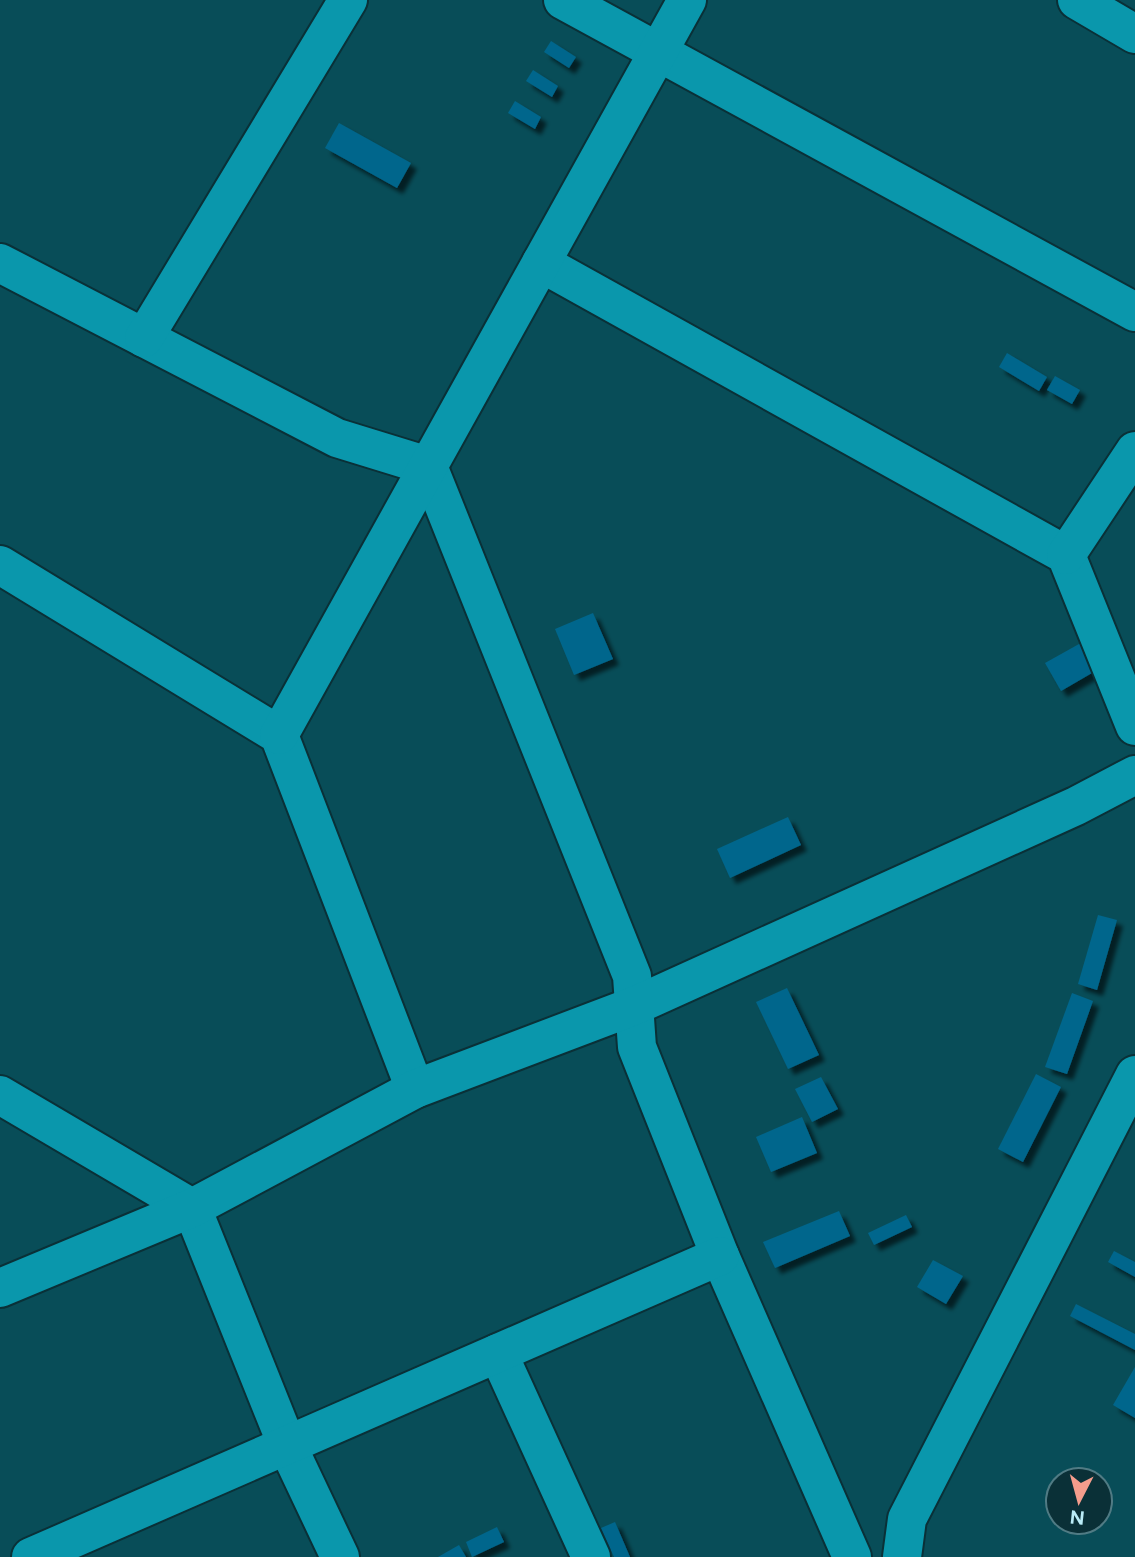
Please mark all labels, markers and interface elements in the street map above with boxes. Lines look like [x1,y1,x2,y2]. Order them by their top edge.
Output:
north arrow [1044,1466,1114,1536]
text: N [1069,1505,1086,1530]

